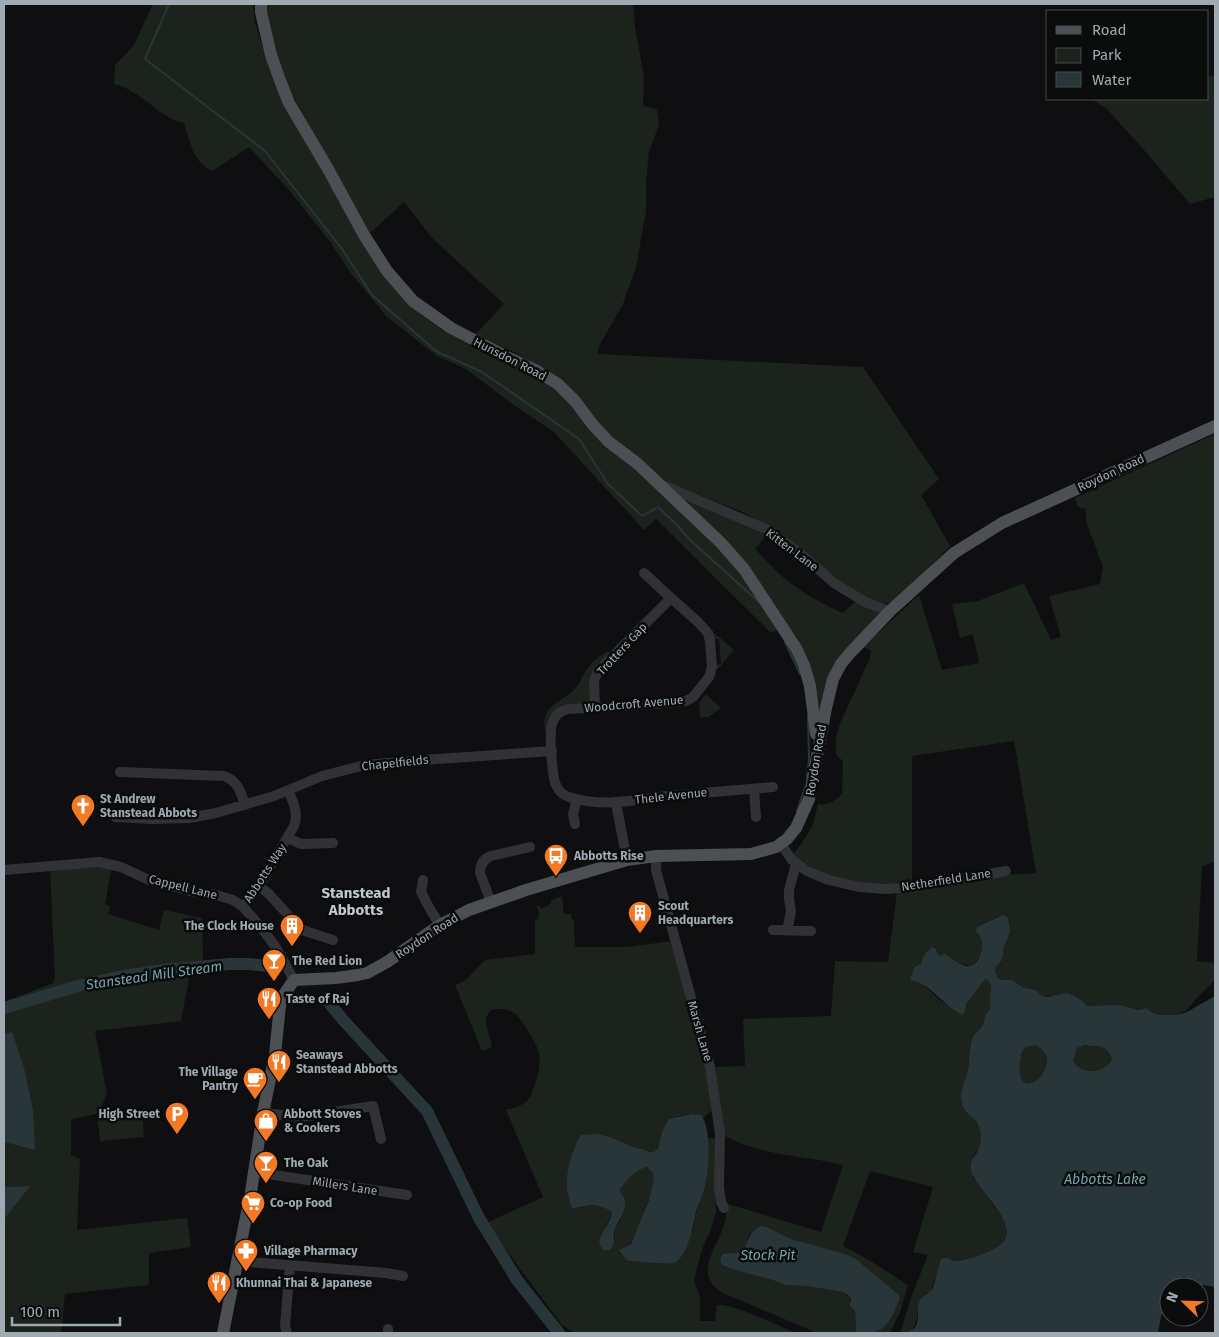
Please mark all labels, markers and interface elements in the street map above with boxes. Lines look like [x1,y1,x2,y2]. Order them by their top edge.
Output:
legend [1046,10,1209,100]
text: Road [1092,21,1127,39]
text: Park [1092,46,1122,64]
text: Water [1092,71,1131,89]
street label: Hunsdon Road [471,335,549,383]
street label: Roydon Road [1075,451,1147,495]
street label: Kitten Lane [763,526,821,574]
street label: Trotters Gap [594,620,650,678]
street label: Woodcroft Avenue [584,693,684,715]
street label: Roydon Road [803,723,829,797]
street label: Chapelfields [361,752,429,773]
street label: Thele Avenue [634,785,708,807]
place label: St Andrew Stanstead Abbots [100,792,197,820]
church icon: St Andrew Stanstead Abbots [70,793,96,827]
street label: Abbotts Way [241,841,289,905]
bus stop icon: Abbotts Rise [543,843,569,877]
place label: Abbotts Rise [573,849,644,863]
street label: Netherfield Lane [900,866,992,894]
street label: Cappell Lane [147,872,219,902]
district label: Stanstead Abbotts [321,884,391,919]
place label: Scout Headquarters [658,899,733,927]
building icon: Scout Headquarters [627,900,653,934]
street label: Roydon Road [393,911,461,961]
building icon: The Clock House [279,913,305,947]
place label: The Clock House [184,919,274,933]
bar icon: The Red Lion [261,948,287,982]
place label: The Red Lion [292,954,362,968]
water label: Stanstead Mill Stream [84,958,223,994]
restaurant icon: Taste of Raj [256,986,282,1020]
place label: Taste of Raj [286,992,349,1006]
street label: Marsh Lane [685,999,715,1063]
place label: Seaways Stanstead Abbotts [296,1048,398,1076]
restaurant icon: Seaways Stanstead Abbotts [266,1049,292,1083]
place label: The Village Pantry [178,1065,239,1093]
cafe icon: The Village Pantry [242,1066,268,1100]
parking icon: High Street [164,1101,190,1135]
place label: High Street [98,1107,160,1121]
place label: Abbott Stoves & Cookers [283,1107,361,1135]
shop icon: Abbott Stoves & Cookers [253,1108,279,1142]
bar icon: The Oak [253,1150,279,1184]
place label: The Oak [284,1156,329,1170]
water label: Abbotts Lake [1063,1171,1146,1188]
street label: Millers Lane [312,1174,378,1198]
supermarket icon: Co-op Food [240,1190,266,1224]
place label: Co-op Food [270,1196,332,1210]
pharmacy icon: Village Pharmacy [233,1238,259,1272]
place label: Village Pharmacy [263,1244,358,1258]
water label: Stock Pit [739,1247,796,1264]
restaurant icon: Khunnai Thai & Japanese [206,1270,232,1304]
place label: Khunnai Thai & Japanese [236,1276,373,1290]
north arrow [1159,1277,1209,1327]
text: N [1163,1290,1182,1305]
scale bar [12,1294,120,1326]
text: 100 m [20,1303,60,1321]

